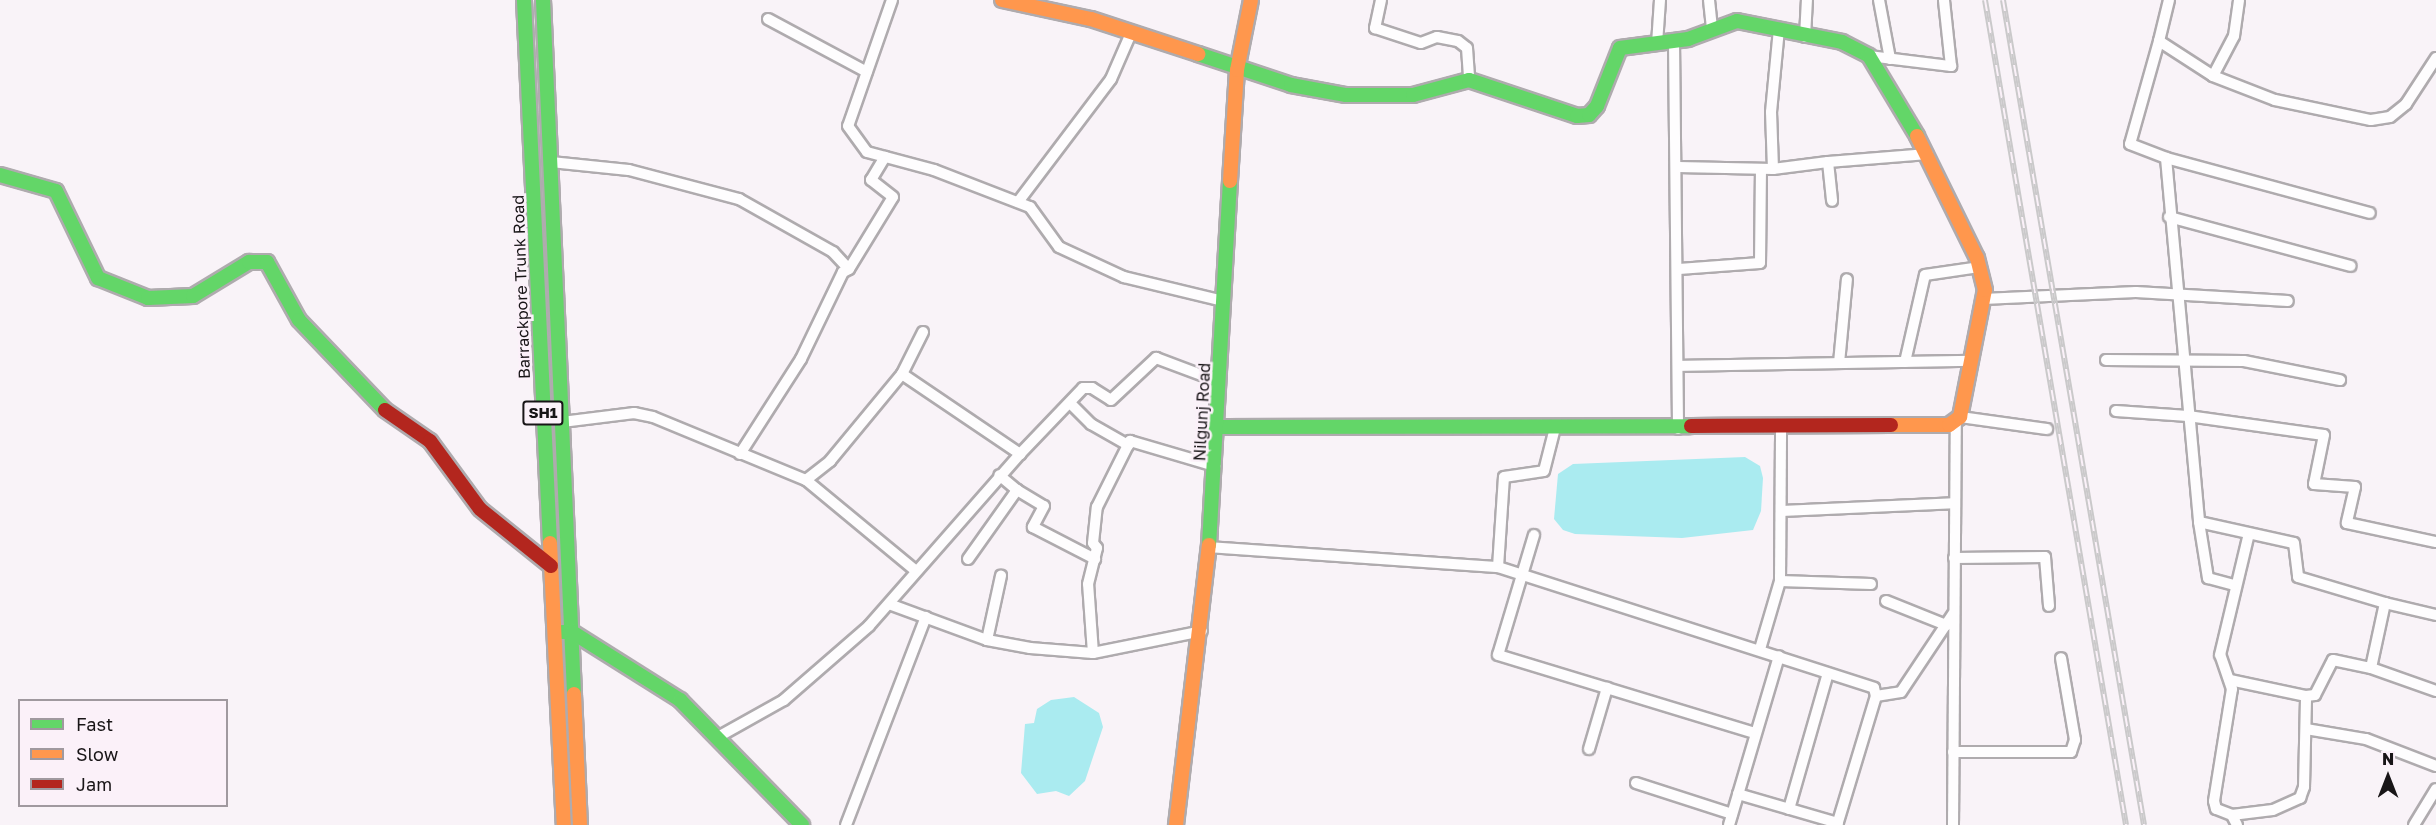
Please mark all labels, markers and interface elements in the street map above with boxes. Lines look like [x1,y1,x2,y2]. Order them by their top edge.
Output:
street label: Barrackpore Trunk Road [508,195,534,379]
street label: Nilgunj Road [1190,362,1214,462]
road number: SH1 [522,401,564,425]
legend [18,699,228,807]
text: Fast [76,713,113,735]
text: Slow [76,743,118,765]
north arrow [2358,747,2418,807]
text: N [2382,749,2394,769]
text: Jam [76,773,112,795]

